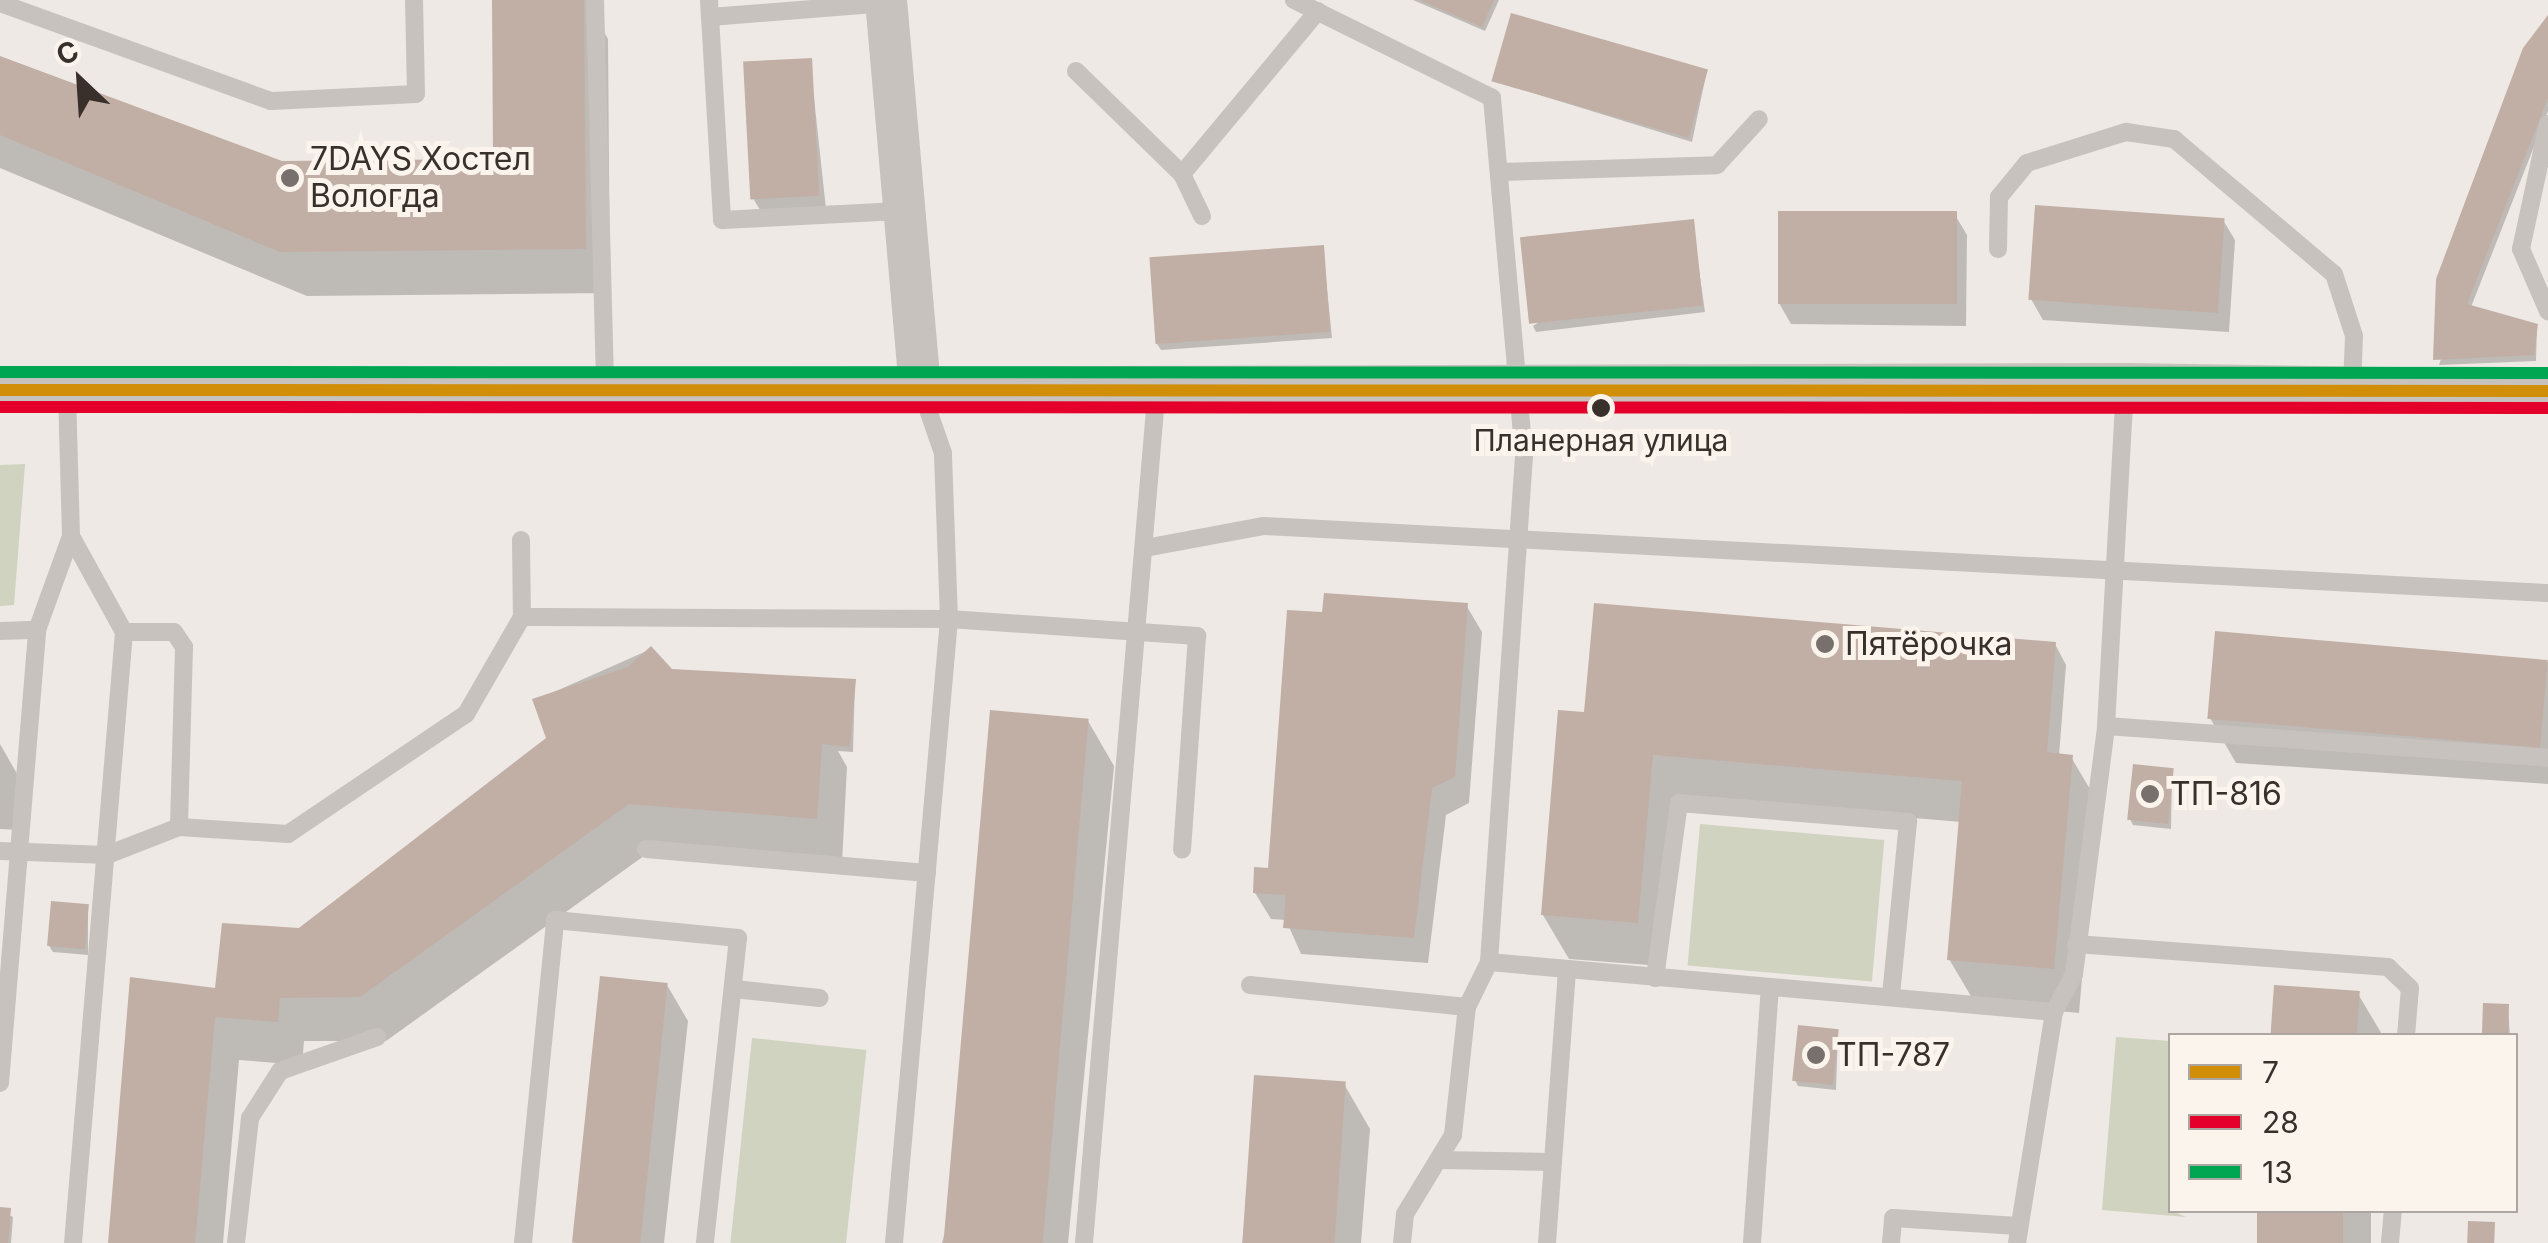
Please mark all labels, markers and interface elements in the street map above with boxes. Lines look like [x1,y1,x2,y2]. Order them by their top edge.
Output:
north arrow [30,30,130,130]
text: С [51,33,84,73]
place label: 7DAYS Хостел Вологда [310,141,531,216]
marker: 7DAYS Хостел Вологда [279,167,301,189]
marker: Планерная улица [1591,398,1611,418]
place label: Планерная улица [1474,422,1728,458]
place label: Пятёрочка [1845,625,2012,663]
marker: Пятёрочка [1814,633,1836,655]
place label: ТП-816 [2170,775,2282,813]
marker: ТП-816 [2139,783,2161,805]
legend [2168,1033,2518,1213]
place label: ТП-787 [1836,1036,1950,1074]
marker: ТП-787 [1805,1044,1827,1066]
text: 7 [2262,1054,2279,1090]
text: 28 [2262,1104,2299,1140]
text: 13 [2262,1154,2293,1190]

